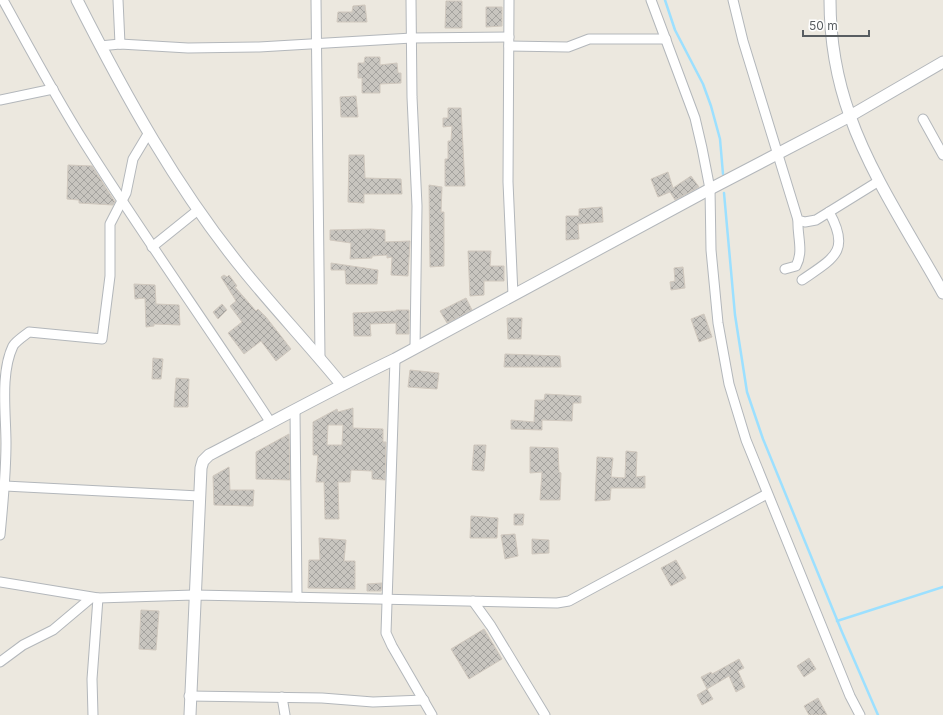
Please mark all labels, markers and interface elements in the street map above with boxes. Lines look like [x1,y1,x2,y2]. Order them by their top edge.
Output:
scale bar [803,12,869,38]
text: 50 m [809,18,838,33]

